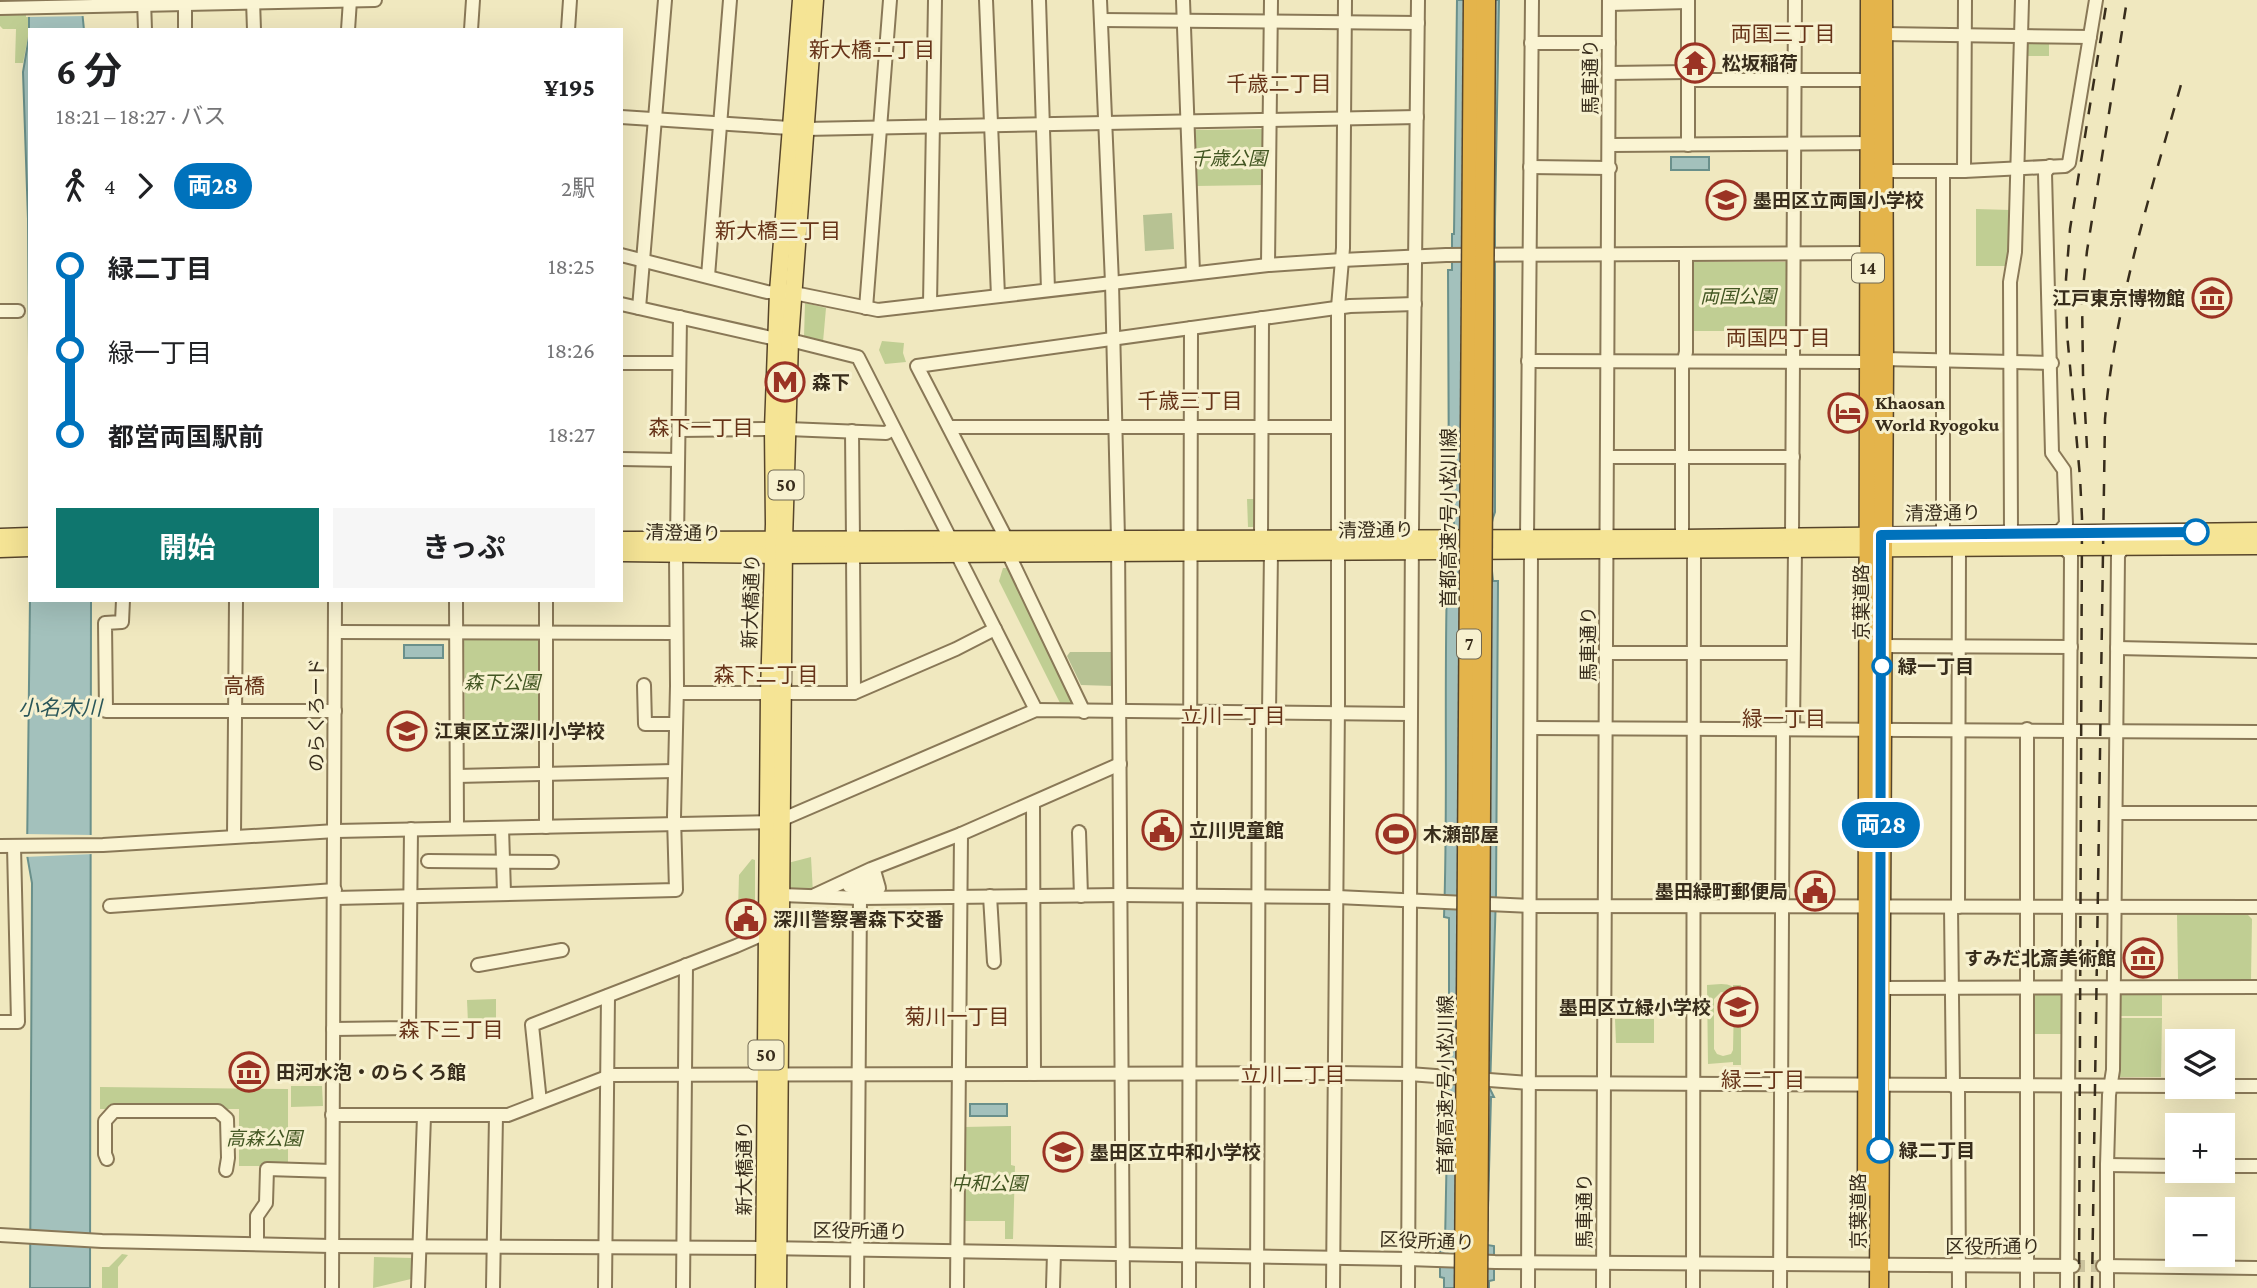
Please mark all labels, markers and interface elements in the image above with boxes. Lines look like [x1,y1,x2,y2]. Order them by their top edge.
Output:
district label: 両国三丁目 [1731,22,1836,46]
district label: 新大橋二丁目 [809,38,935,62]
street label: 馬車通り [1580,39,1601,115]
temple icon: 松坂稲荷 [1674,42,1716,84]
text: 6 分 [56,50,122,92]
place label: 松坂稲荷 [1722,53,1798,74]
district label: 千歳二丁目 [1227,72,1332,96]
text: ¥195 [544,73,595,102]
text: 18:21 – 18:27 · バス [56,103,226,129]
park label: 千歳公園 [1191,148,1270,169]
icon: walk [56,167,94,205]
icon: forward [126,167,164,205]
text: 両28 [188,172,238,199]
text: 4 [104,173,116,199]
text: 2駅 [561,175,595,201]
school or university icon: 墨田区立両国小学校 [1705,179,1747,221]
place label: 墨田区立両国小学校 [1753,190,1924,211]
district label: 新大橋三丁目 [715,219,841,243]
text: 18:25 [548,253,595,279]
road number: 14 [1852,254,1884,282]
text: 緑二丁目 [108,255,212,284]
museum icon: 江戸東京博物館 [2191,277,2233,319]
park label: 両国公園 [1700,286,1779,307]
place label: 江戸東京博物館 [2052,288,2185,309]
district label: 両国四丁目 [1726,326,1831,350]
text: 18:26 [547,337,595,363]
text: 緑一丁目 [108,339,212,368]
metro station icon: 森下 [764,361,806,403]
place label: 森下 [812,372,850,393]
district label: 千歳三丁目 [1138,389,1243,413]
hotel icon: Khaosan World Ryogoku [1827,392,1869,434]
place label: Khaosan World Ryogoku [1874,392,1999,435]
district label: 森下一丁目 [649,416,754,440]
text: 18:27 [549,421,595,447]
text: 都営両国駅前 [108,423,264,452]
street label: 首都高速7号小松川線 [1438,428,1459,608]
road number: 50 [768,471,804,500]
street label: 清澄通り [1905,502,1981,524]
button: 開始 [56,508,319,588]
button: きっぷ [333,508,595,588]
street label: 清澄通り [1338,519,1414,541]
unlabelled marker [2183,519,2209,545]
street label: 清澄通り [645,522,721,544]
street label: 新大橋通り [739,553,763,649]
street label: 京葉道路 [1851,564,1872,640]
street label: 馬車通り [1578,606,1599,682]
road number: 7 [1457,630,1481,658]
marker: 緑一丁目 [1872,656,1892,676]
place label: 緑一丁目 [1898,656,1974,677]
street label: のらくろード [306,658,327,772]
district label: 森下二丁目 [714,663,819,687]
park label: 森下公園 [464,672,543,693]
district label: 高橋 [223,674,265,698]
water label: 小名木川 [18,696,104,720]
district label: 立川一丁目 [1181,704,1286,728]
district label: 緑一丁目 [1742,707,1826,731]
school or university icon: 江東区立深川小学校 [386,710,428,752]
place label: 江東区立深川小学校 [434,721,605,742]
line badge: 両28 [1841,802,1921,848]
public building icon: 立川児童館 [1141,809,1183,851]
text: 両28 [1856,811,1906,838]
sports icon: 木瀬部屋 [1375,813,1417,855]
place label: 立川児童館 [1189,820,1284,841]
place label: 木瀬部屋 [1423,824,1499,845]
public building icon: 墨田緑町郵便局 [1794,870,1836,912]
place label: 墨田緑町郵便局 [1655,881,1788,902]
public building icon: 深川警察署森下交番 [725,898,767,940]
place label: 深川警察署森下交番 [773,909,944,930]
museum icon: すみだ北斎美術館 [2122,937,2164,979]
place label: すみだ北斎美術館 [1964,948,2116,969]
school or university icon: 墨田区立緑小学校 [1717,986,1759,1028]
street label: 首都高速7号小松川線 [1435,995,1456,1175]
place label: 墨田区立緑小学校 [1559,997,1711,1018]
district label: 菊川一丁目 [905,1005,1010,1029]
district label: 森下三丁目 [399,1018,504,1042]
map controls [2165,1029,2235,1267]
button: layers [2165,1029,2235,1099]
road number: 50 [748,1040,784,1070]
museum icon: 田河水泡・のらくろ館 [228,1051,270,1093]
place label: 田河水泡・のらくろ館 [276,1062,466,1083]
district label: 立川二丁目 [1241,1063,1346,1087]
district label: 緑二丁目 [1721,1068,1805,1092]
button: + [2165,1113,2235,1183]
street label: 新大橋通り [734,1120,755,1216]
park label: 高森公園 [226,1128,305,1149]
school or university icon: 墨田区立中和小学校 [1042,1131,1084,1173]
marker: 緑二丁目 [1867,1137,1893,1163]
place label: 緑二丁目 [1899,1140,1975,1161]
place label: 墨田区立中和小学校 [1090,1142,1261,1163]
park label: 中和公園 [951,1173,1030,1194]
street label: 馬車通り [1574,1173,1595,1249]
street label: 京葉道路 [1848,1173,1869,1249]
button: − [2165,1197,2235,1267]
street label: 区役所通り [812,1220,908,1242]
street label: 区役所通り [1379,1229,1475,1253]
street label: 区役所通り [1945,1236,2041,1257]

